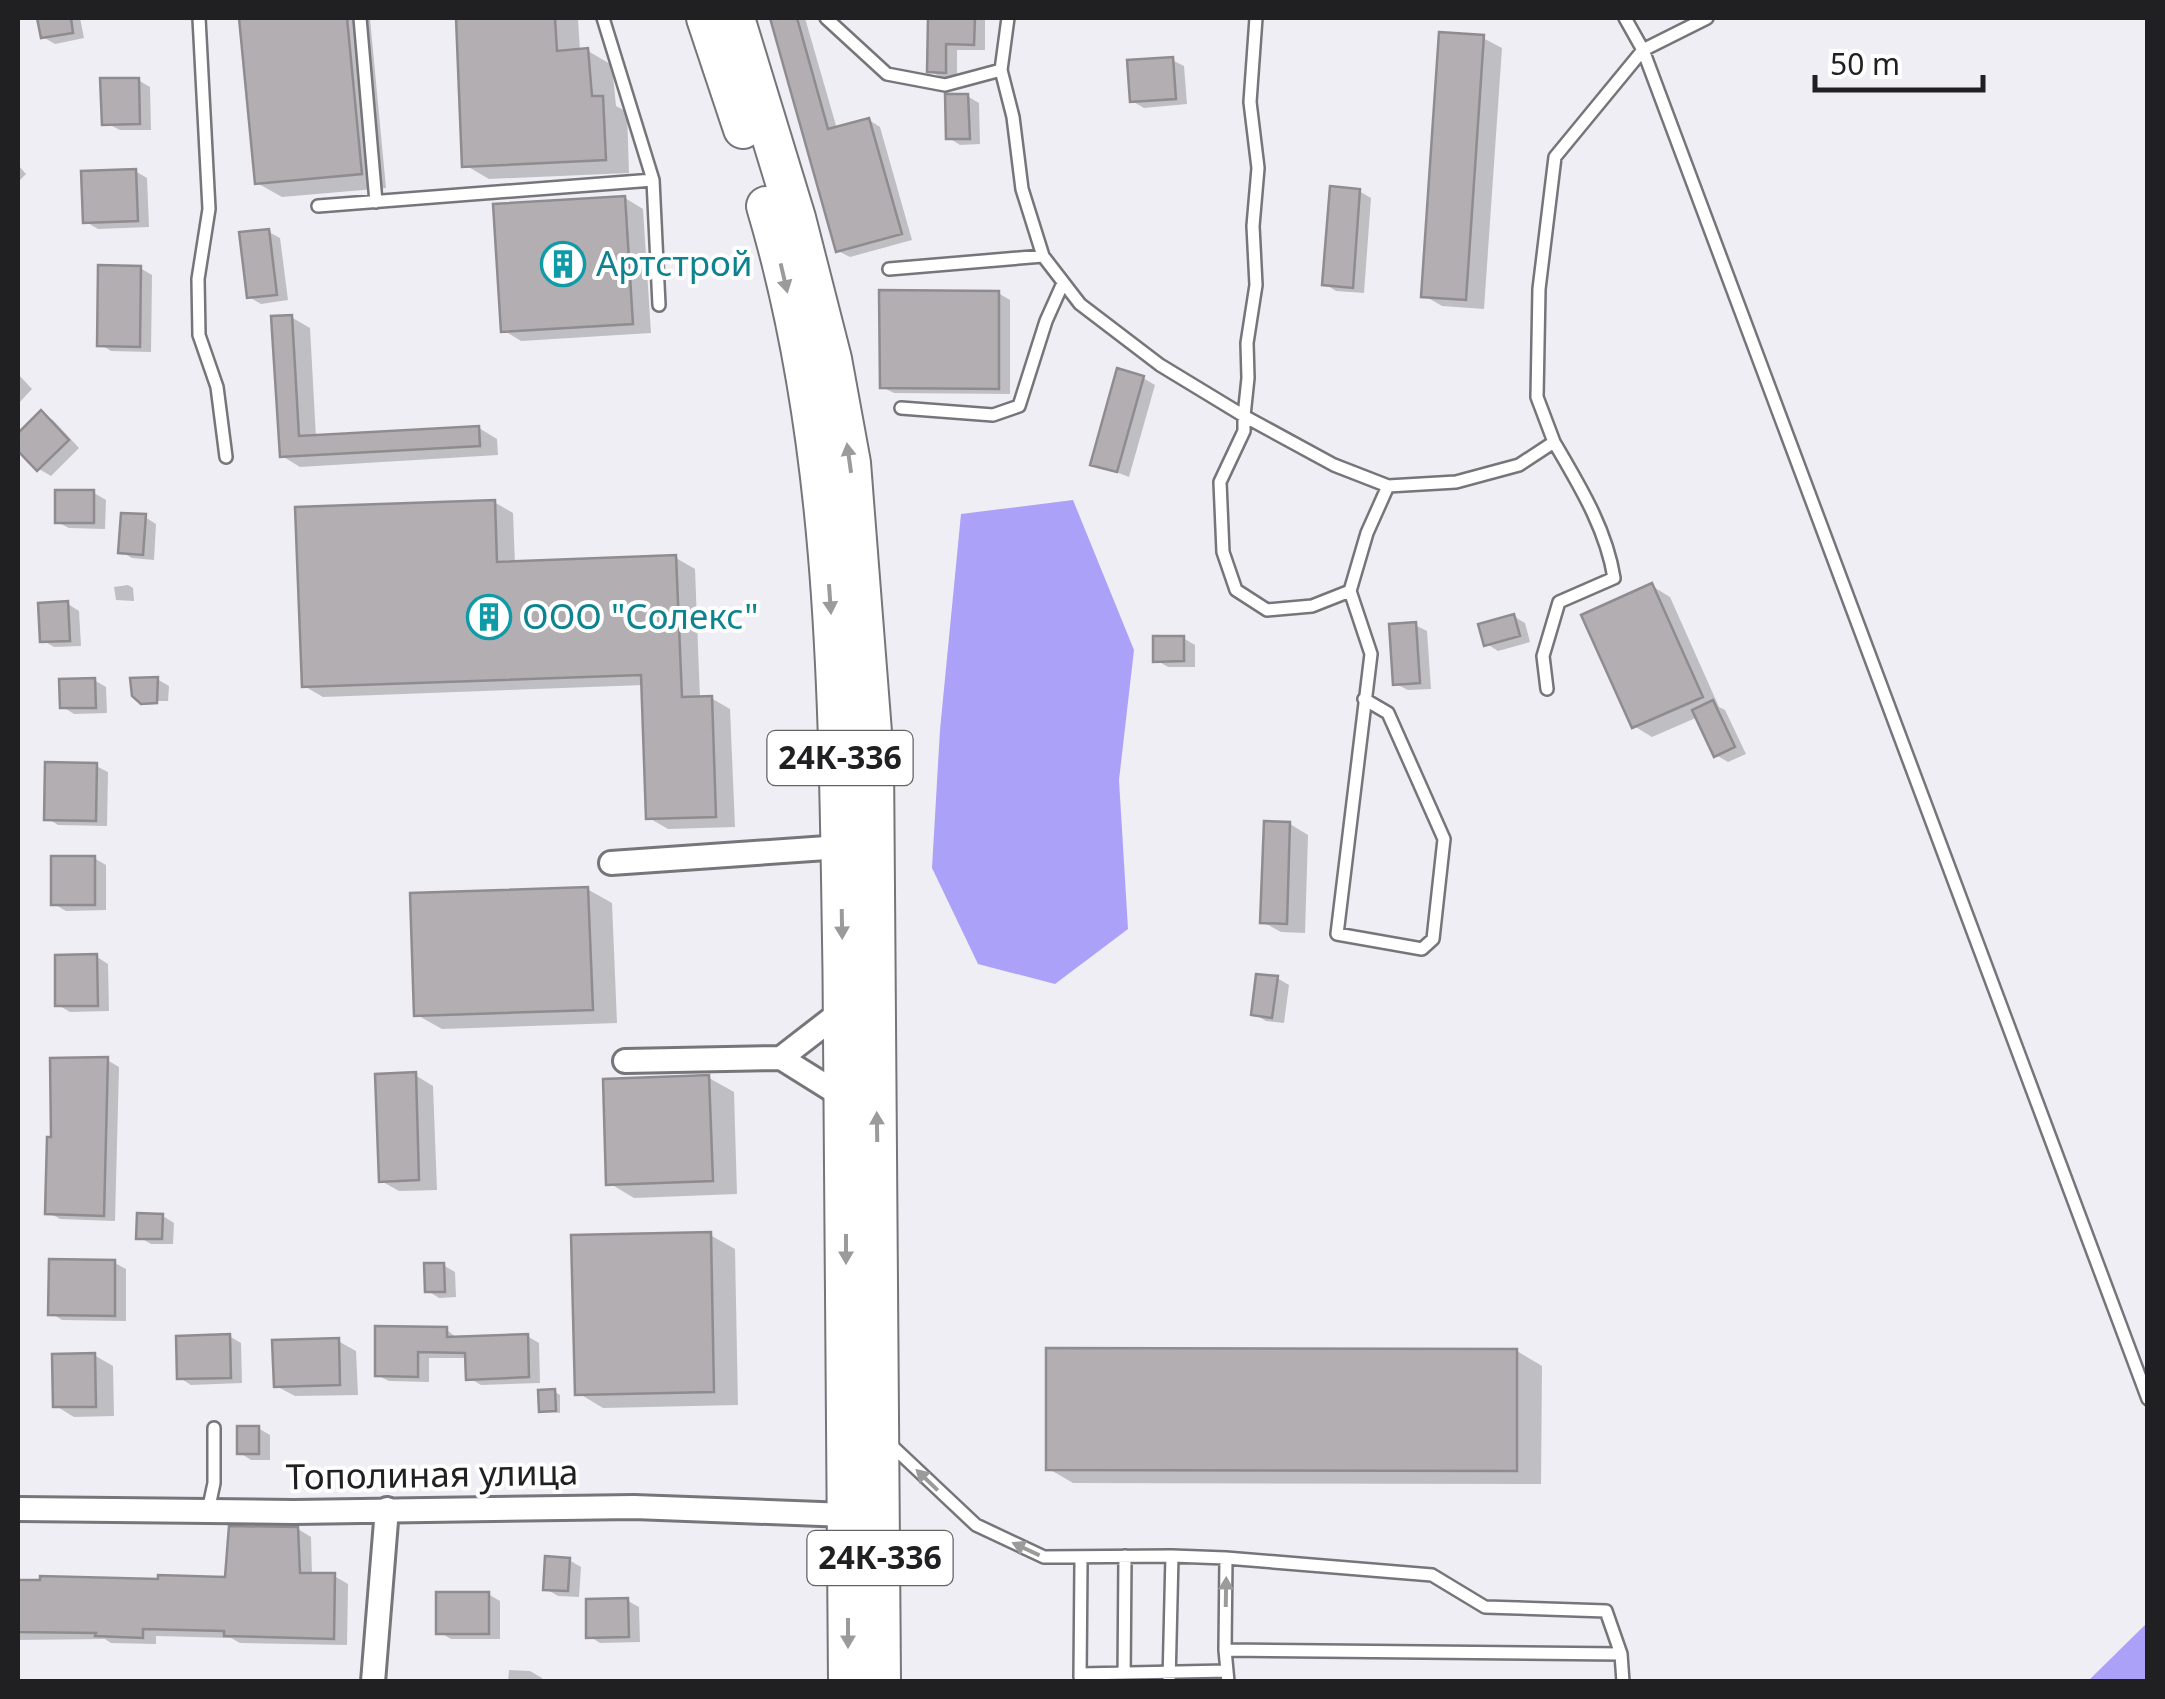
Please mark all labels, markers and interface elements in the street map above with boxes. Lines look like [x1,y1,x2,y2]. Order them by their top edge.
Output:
scale bar [1815,30,1982,92]
text: 50 m [1830,43,1900,84]
place label: Артстрой [596,239,753,286]
building icon: Артстрой [540,241,586,287]
one-way arrow [777,263,792,294]
one-way arrow [841,442,857,473]
one-way arrow [822,584,838,616]
place label: ООО "Солекс" [522,592,758,639]
building icon: ООО "Солекс" [466,594,512,640]
road number: 24К-336 [768,731,912,785]
one-way arrow [834,909,850,941]
one-way arrow [869,1110,885,1142]
one-way arrow [838,1234,854,1266]
street label: Тополиная улица [285,1447,579,1500]
one-way arrow [916,1469,940,1492]
road number: 24К-336 [808,1531,952,1585]
one-way arrow [1011,1540,1040,1557]
one-way arrow [1218,1576,1234,1608]
one-way arrow [840,1618,856,1650]

